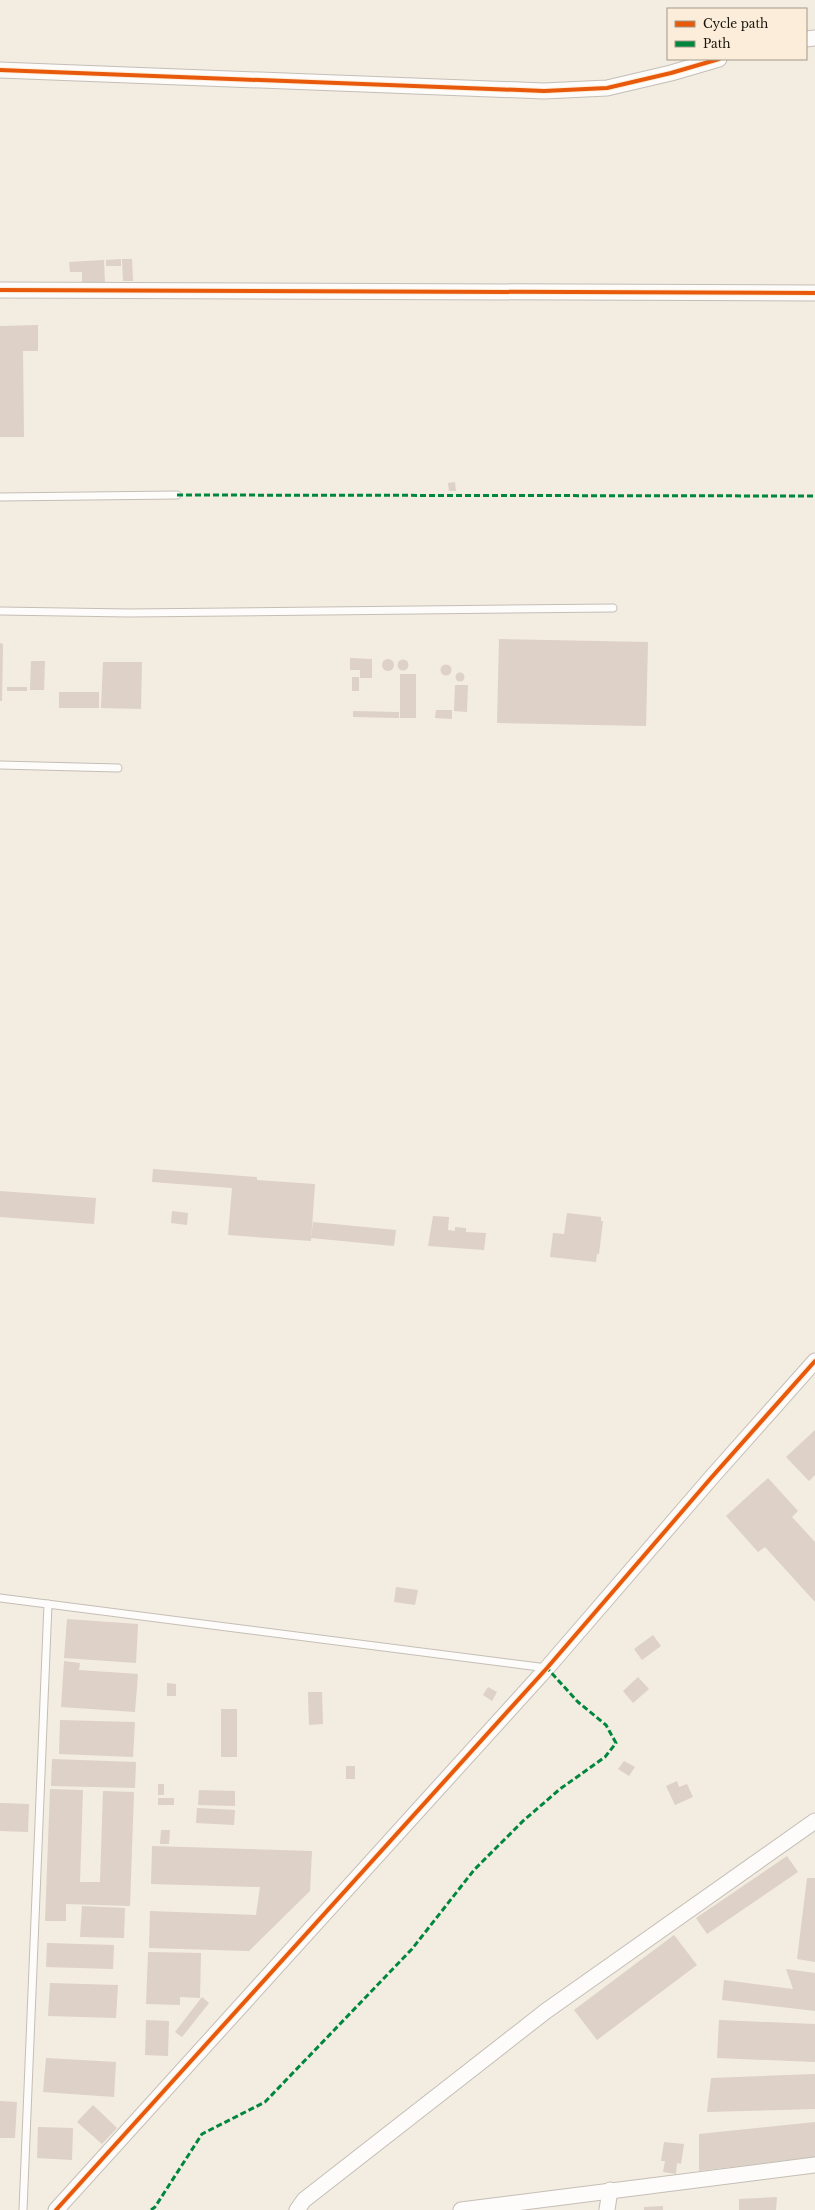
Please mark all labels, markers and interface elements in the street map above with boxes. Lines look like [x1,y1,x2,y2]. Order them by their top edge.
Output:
legend [667,8,807,60]
text: Cycle path [703,16,768,31]
text: Path [703,36,731,51]

